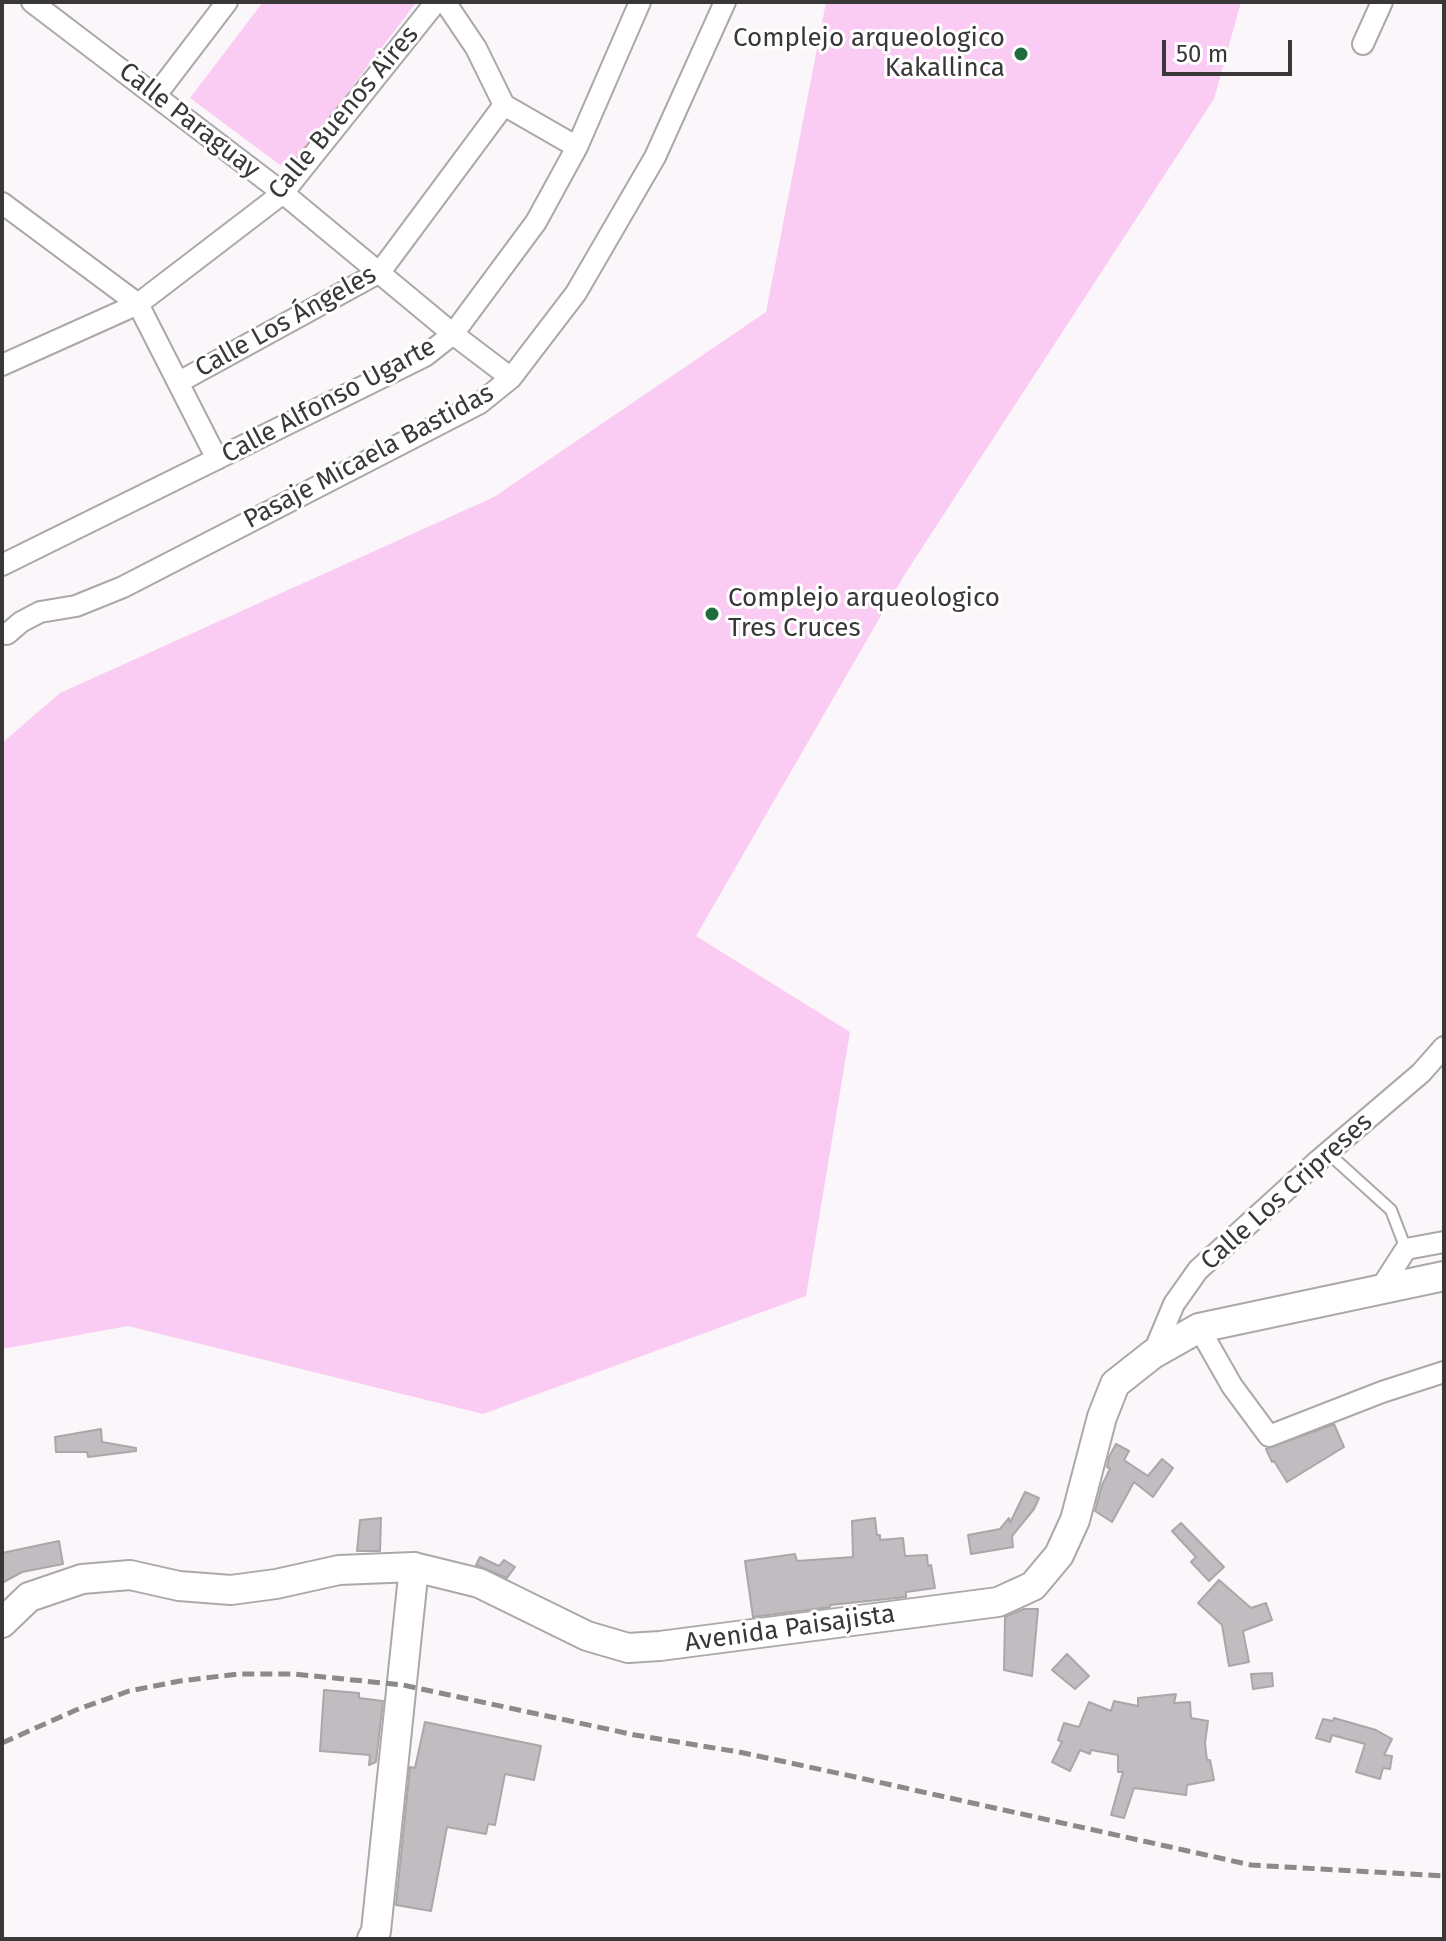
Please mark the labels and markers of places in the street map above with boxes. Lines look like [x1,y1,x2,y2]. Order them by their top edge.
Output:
place label: Complejo arqueologico Kakallinca [733,23,1005,84]
marker: Complejo arqueologico Kakallinca [1012,45,1030,63]
place label: Complejo arqueologico Tres Cruces [728,583,1000,644]
marker: Complejo arqueologico Tres Cruces [703,605,721,623]

